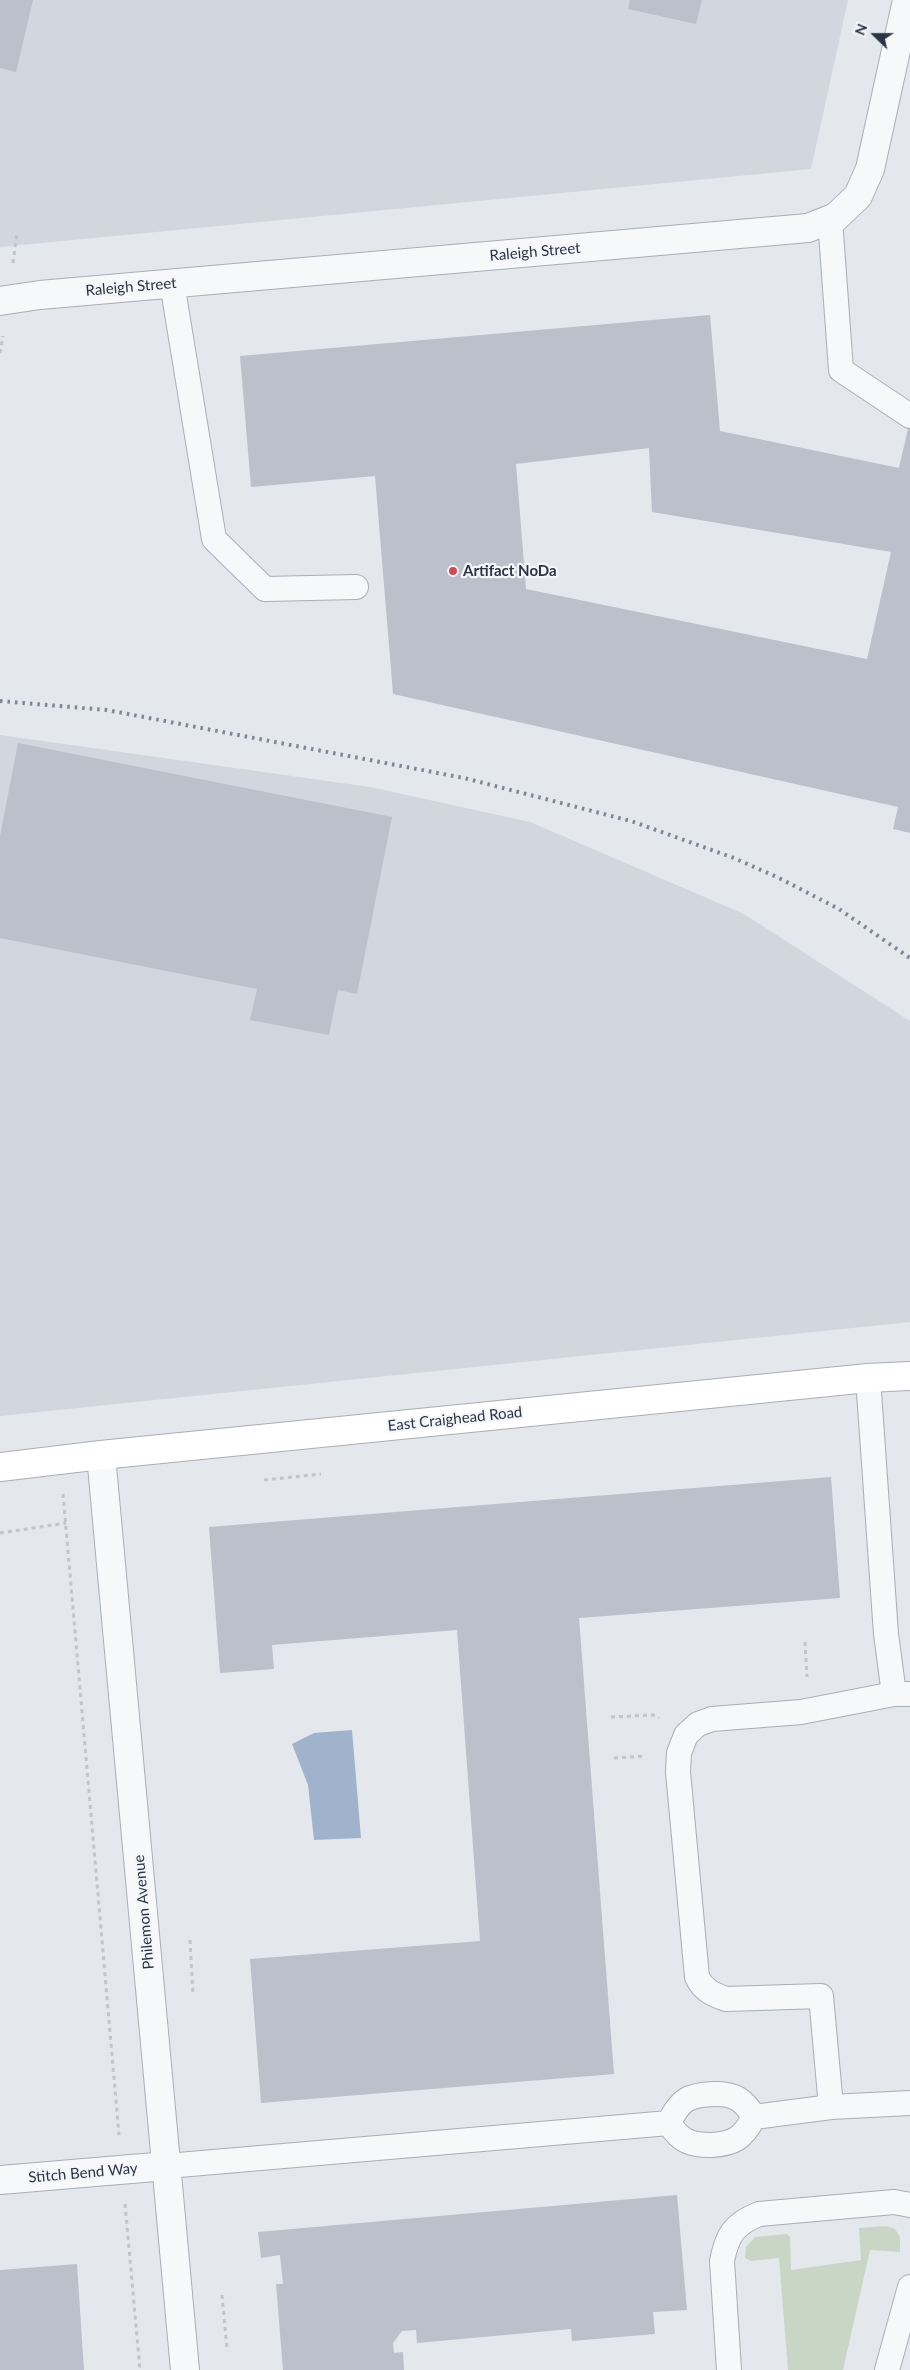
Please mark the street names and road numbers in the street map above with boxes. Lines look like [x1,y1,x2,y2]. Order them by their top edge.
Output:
street label: Raleigh Street [489,239,581,265]
street label: Raleigh Street [85,274,177,300]
street label: East Craighead Road [387,1403,523,1435]
street label: Philemon Avenue [130,1854,158,1970]
street label: Stitch Bend Way [28,2159,138,2187]

